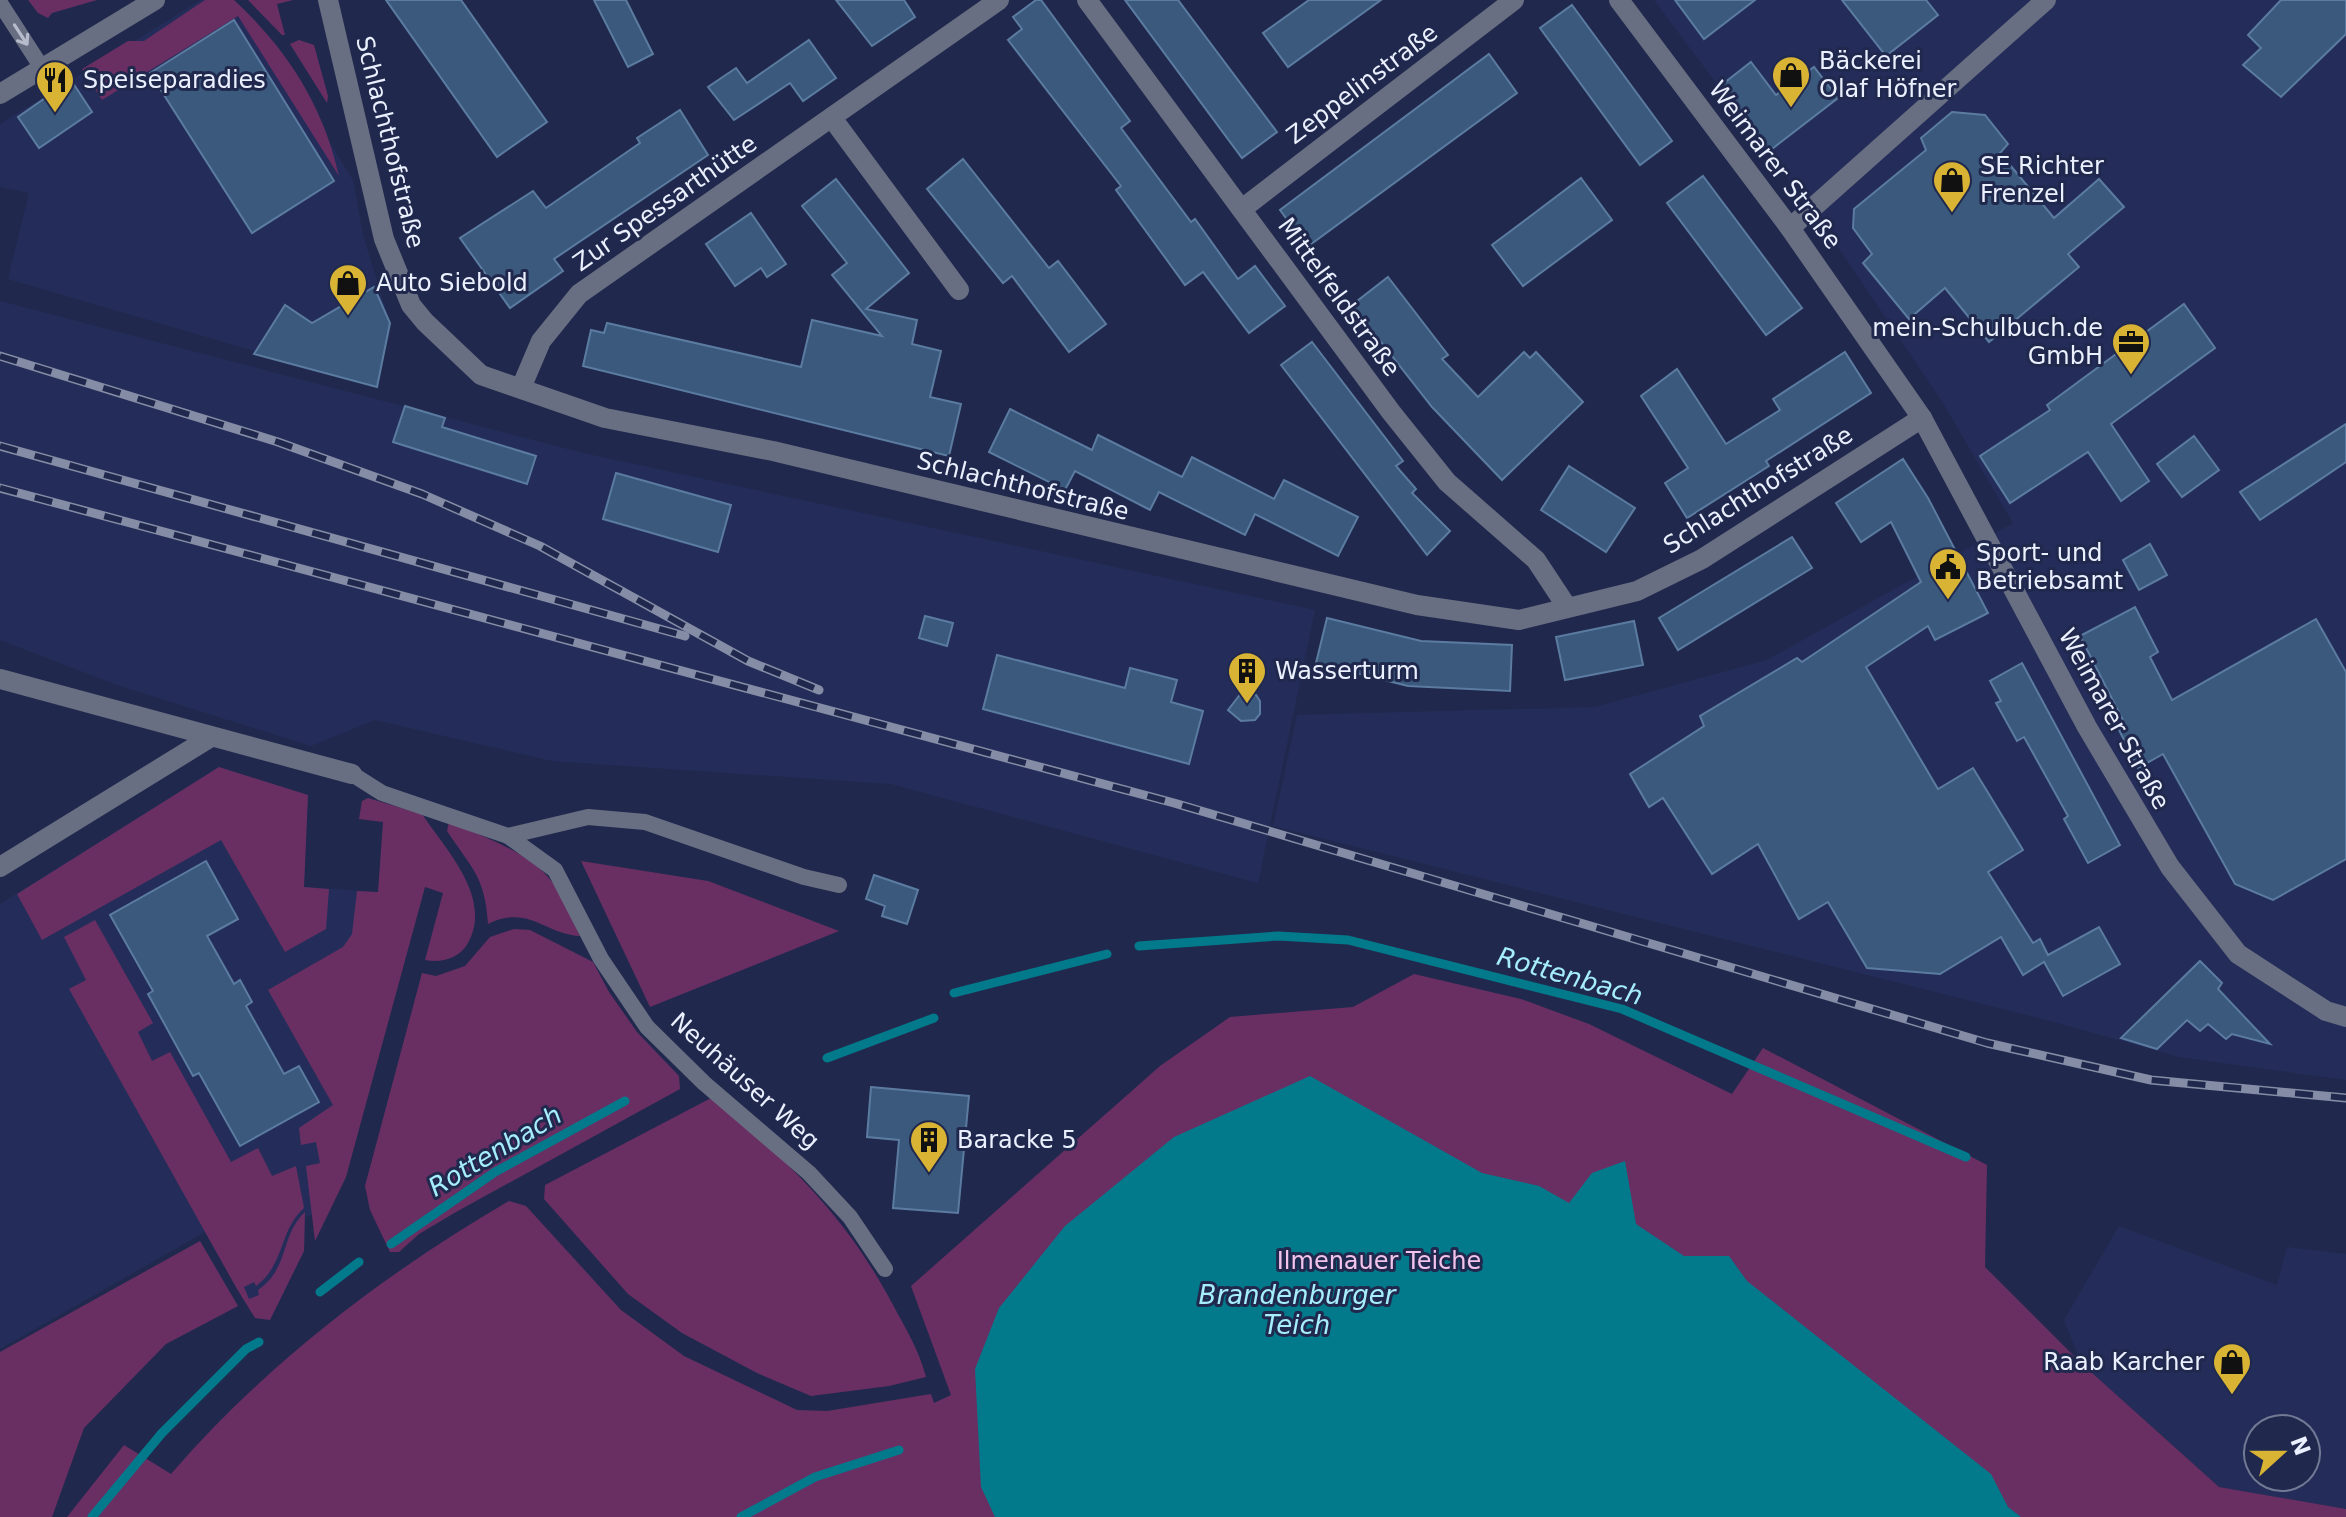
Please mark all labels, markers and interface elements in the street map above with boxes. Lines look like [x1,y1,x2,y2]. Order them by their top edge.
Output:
street label: Zeppelinstraße [1281,18,1443,150]
one-way arrow [13,24,29,46]
street label: Schlachthofstraße [350,33,430,251]
place label: Bäckerei Olaf Höfner [1819,47,1957,103]
shop icon: Bäckerei Olaf Höfner [1770,54,1812,109]
restaurant icon: Speiseparadies [34,59,76,114]
place label: Speiseparadies [83,66,266,94]
street label: Weimarer Straße [1703,76,1847,254]
street label: Zur Spessarthütte [568,129,762,277]
place label: SE Richter Frenzel [1980,152,2104,208]
shop icon: SE Richter Frenzel [1931,159,1973,214]
street label: Mittelfeldstraße [1272,212,1406,382]
shop icon: Auto Siebold [327,262,369,317]
place label: Auto Siebold [376,269,528,297]
place label: mein-Schulbuch.de GmbH [1872,314,2103,370]
office icon: mein-Schulbuch.de GmbH [2110,321,2152,376]
street label: Schlachthofstraße [1658,420,1858,560]
street label: Schlachthofstraße [914,446,1132,526]
place label: Sport- und Betriebsamt [1976,539,2123,595]
public building icon: Sport- und Betriebsamt [1927,546,1969,601]
street label: Weimarer Straße [2053,624,2175,814]
building icon: Wasserturm [1226,650,1268,705]
place label: Wasserturm [1275,657,1419,685]
water label: Rottenbach [1494,941,1646,1011]
street label: Neuhäuser Weg [665,1007,825,1155]
water label: Rottenbach [423,1100,567,1202]
building icon: Baracke 5 [908,1119,950,1174]
place label: Baracke 5 [957,1126,1077,1154]
park label: Ilmenauer Teiche [1277,1247,1481,1275]
water label: Brandenburger Teich [1199,1280,1398,1340]
shop icon: Raab Karcher [2211,1341,2253,1396]
place label: Raab Karcher [2043,1348,2204,1376]
north arrow [2242,1413,2322,1493]
text: N [2285,1433,2315,1459]

